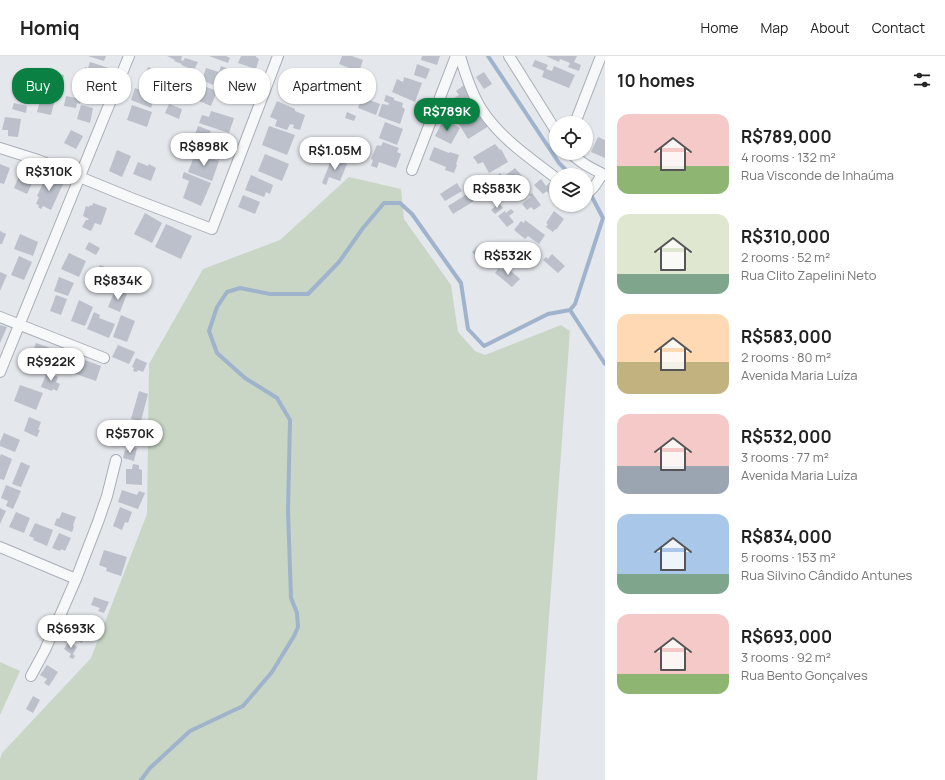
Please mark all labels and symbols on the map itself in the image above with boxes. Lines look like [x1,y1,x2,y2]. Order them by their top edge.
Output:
pin: R$789K [414,98,480,132]
pin: R$898K [171,133,237,167]
pin: R$1.05M [298,137,372,171]
pin: R$310K [16,158,82,192]
pin: R$583K [464,175,530,209]
pin: R$532K [475,242,541,276]
pin: R$834K [85,267,151,301]
pin: R$922K [18,348,84,382]
pin: R$570K [97,420,163,454]
pin: R$693K [38,615,104,649]

